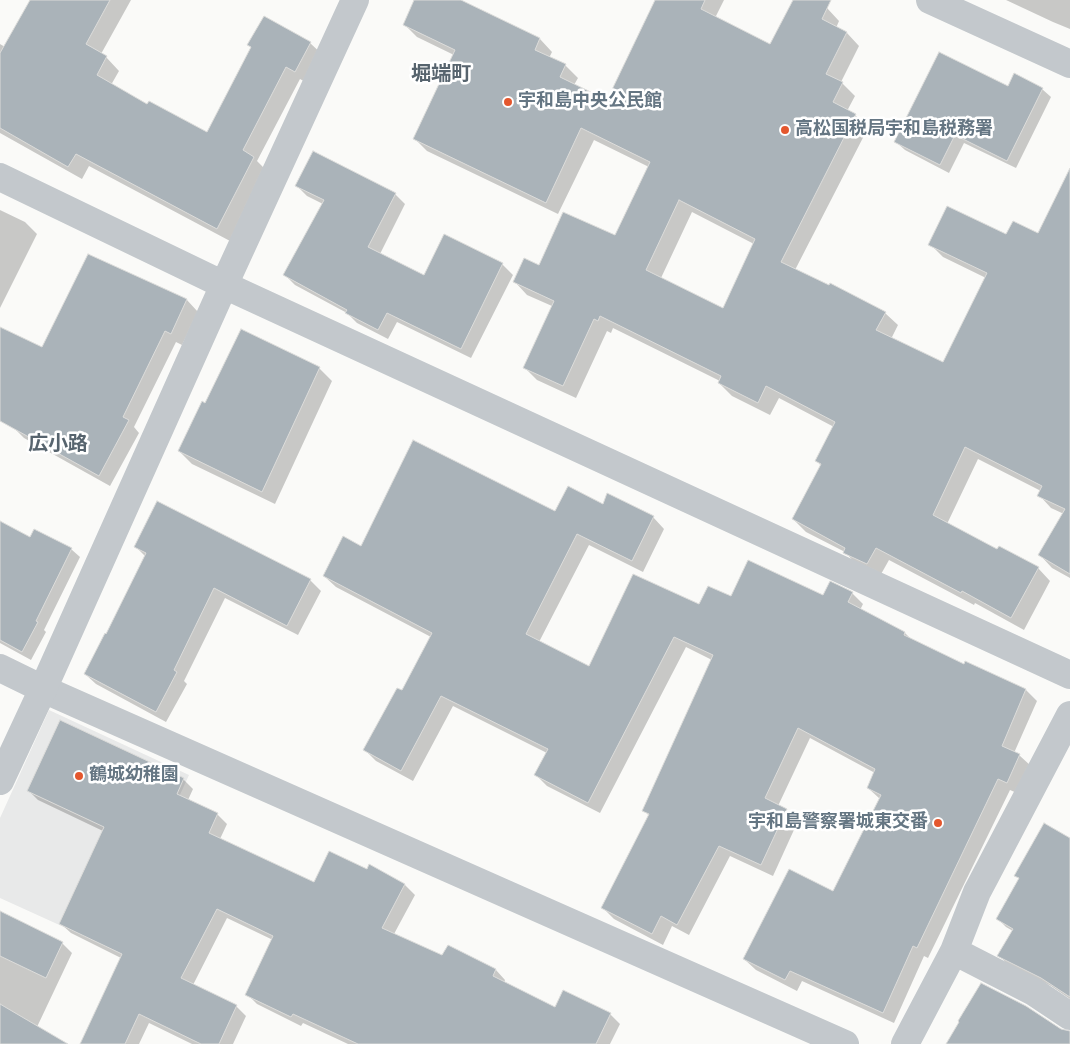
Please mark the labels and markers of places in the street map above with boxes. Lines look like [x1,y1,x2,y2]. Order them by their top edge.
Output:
place label: 宇和島中央公民館 [518,91,662,113]
marker: 宇和島中央公民館 [502,96,514,108]
place label: 高松国税局宇和島税務署 [795,119,993,141]
marker: 高松国税局宇和島税務署 [779,124,791,136]
place label: 鶴城幼稚園 [89,765,179,787]
marker: 鶴城幼稚園 [73,770,85,782]
place label: 宇和島警察署城東交番 [748,812,928,834]
marker: 宇和島警察署城東交番 [932,817,944,829]

